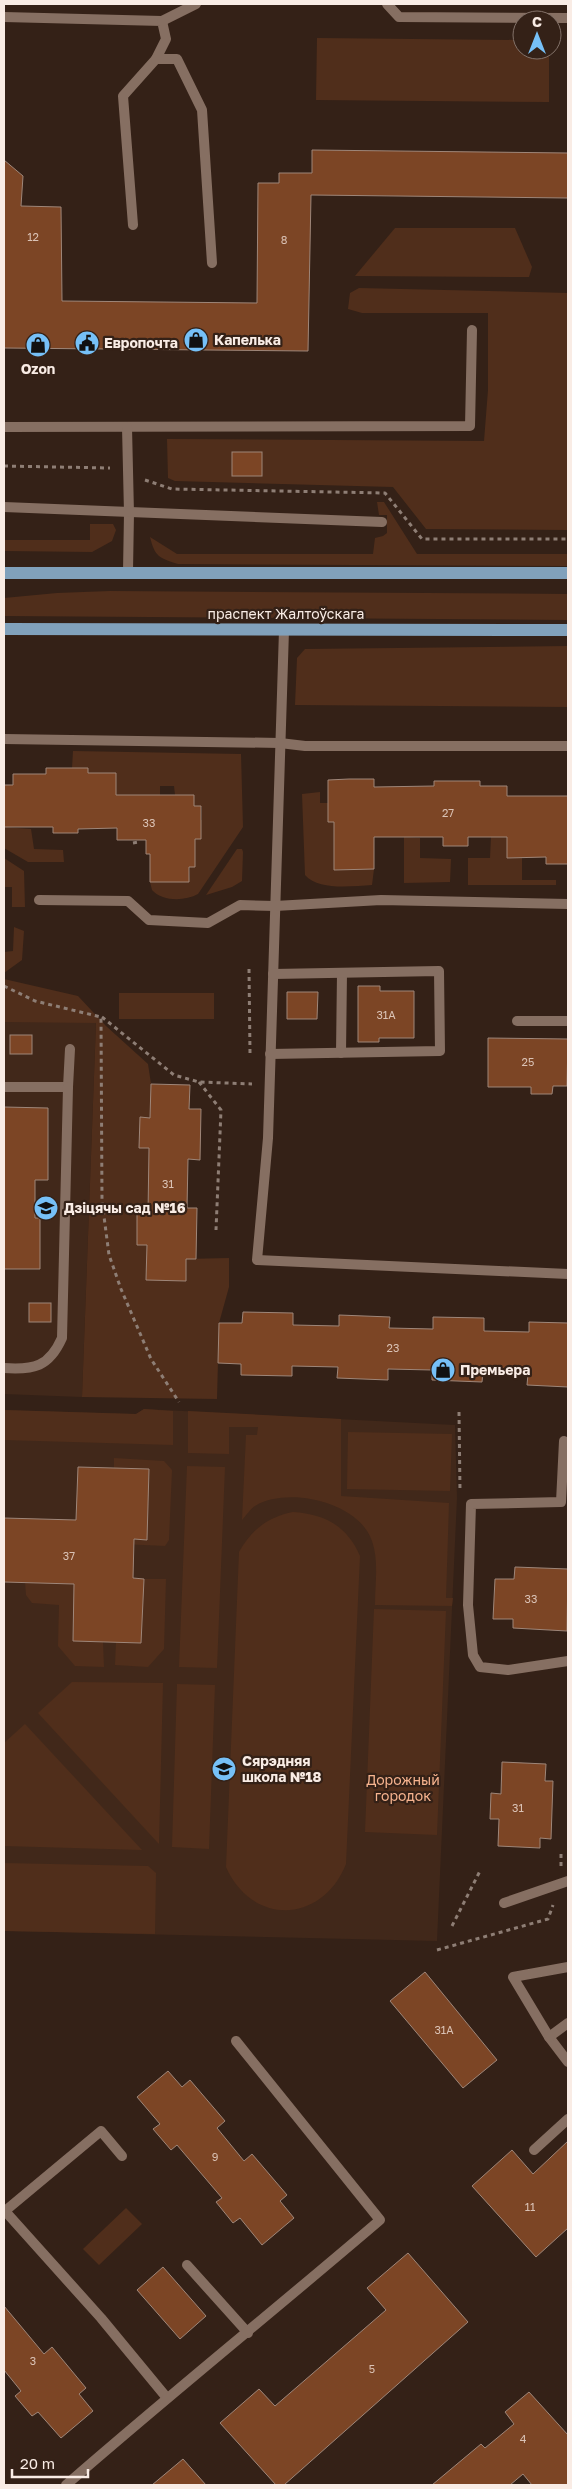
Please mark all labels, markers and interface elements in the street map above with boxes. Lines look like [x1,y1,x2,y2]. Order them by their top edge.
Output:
north arrow [512,10,562,60]
text: С [532,13,542,30]
house number: 12 [27,230,39,243]
house number: 8 [281,233,288,246]
shop icon: Капелька [183,327,209,353]
public building icon: Европочта [74,330,100,356]
place label: Капелька [214,331,281,348]
shop icon: Ozon [25,332,51,358]
place label: Европочта [104,334,178,351]
place label: Ozon [21,360,55,377]
street label: праспект Жалтоўскага [208,605,364,622]
house number: 27 [442,806,454,819]
house number: 33 [143,816,155,829]
house number: 31А [376,1008,396,1021]
house number: 25 [522,1055,534,1068]
house number: 31 [162,1177,174,1190]
school or university icon: Дзіцячы сад №16 [33,1195,59,1221]
place label: Дзіцячы сад №16 [64,1199,186,1216]
house number: 23 [387,1341,399,1354]
shop icon: Премьера [430,1357,456,1383]
place label: Премьера [460,1361,530,1378]
house number: 37 [63,1549,75,1562]
house number: 33 [525,1592,537,1605]
place label: Сярэдняя школа №18 [242,1752,322,1785]
school or university icon: Сярэдняя школа №18 [211,1756,237,1782]
park label: Дорожный городок [366,1771,440,1804]
house number: 31 [512,1801,524,1814]
house number: 31А [434,2023,454,2036]
house number: 9 [212,2150,218,2163]
house number: 11 [525,2200,535,2213]
house number: 3 [30,2354,36,2367]
house number: 5 [369,2362,375,2375]
house number: 4 [520,2432,527,2445]
scale bar [12,2446,89,2478]
text: 20 m [20,2454,55,2472]

